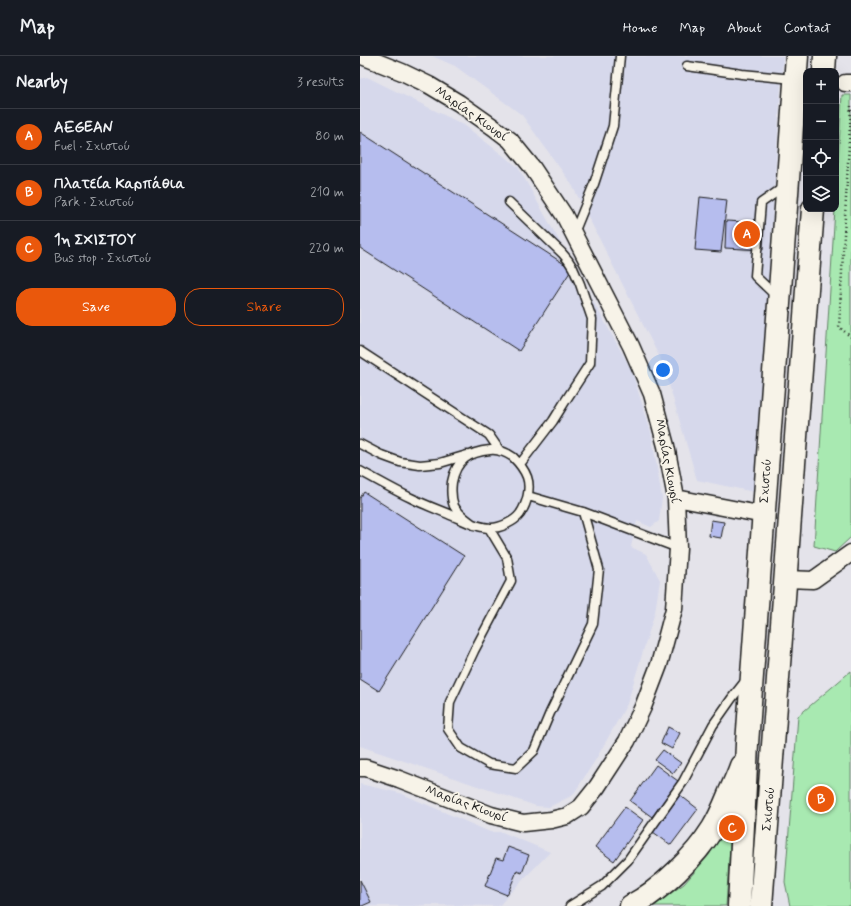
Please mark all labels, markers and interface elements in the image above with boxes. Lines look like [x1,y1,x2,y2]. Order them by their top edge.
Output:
text: Map [20,15,55,40]
text: Home [623,19,657,37]
text: Map [679,19,705,37]
text: About [727,19,762,37]
text: Contact [784,19,831,37]
map controls [803,68,839,212]
button: + [803,68,839,104]
text: Nearby [16,71,68,93]
text: 3 results [297,74,344,91]
street label: Μαρίας Κιουρί [431,82,511,146]
button: − [803,104,839,140]
text: AEGEAN [54,118,113,138]
text: A [25,128,33,145]
text: 80 m [315,128,344,145]
text: Fuel · Σχιστού [54,138,130,155]
button: locate [803,140,839,176]
text: Πλατεία Καρπάθια [54,174,185,194]
button: layers [803,176,839,212]
text: B [25,184,33,201]
text: 210 m [310,184,344,201]
text: Park · Σχιστού [54,194,134,211]
pin: A [734,219,760,249]
text: 1η ΣΧΙΣΤΟΥ [54,230,136,250]
text: C [24,240,34,257]
text: 220 m [309,240,344,257]
text: Bus stop · Σχιστού [54,250,151,267]
button: Save [16,288,176,326]
button: Share [184,288,344,326]
your location [653,360,673,380]
street label: Μαρίας Κιουρί [650,417,684,505]
street label: Σχιστού [756,458,776,504]
street label: Μαρίας Κιουρί [423,781,509,827]
pin: B [808,784,834,814]
street label: Σχιστού [759,786,779,832]
pin: C [719,813,745,843]

